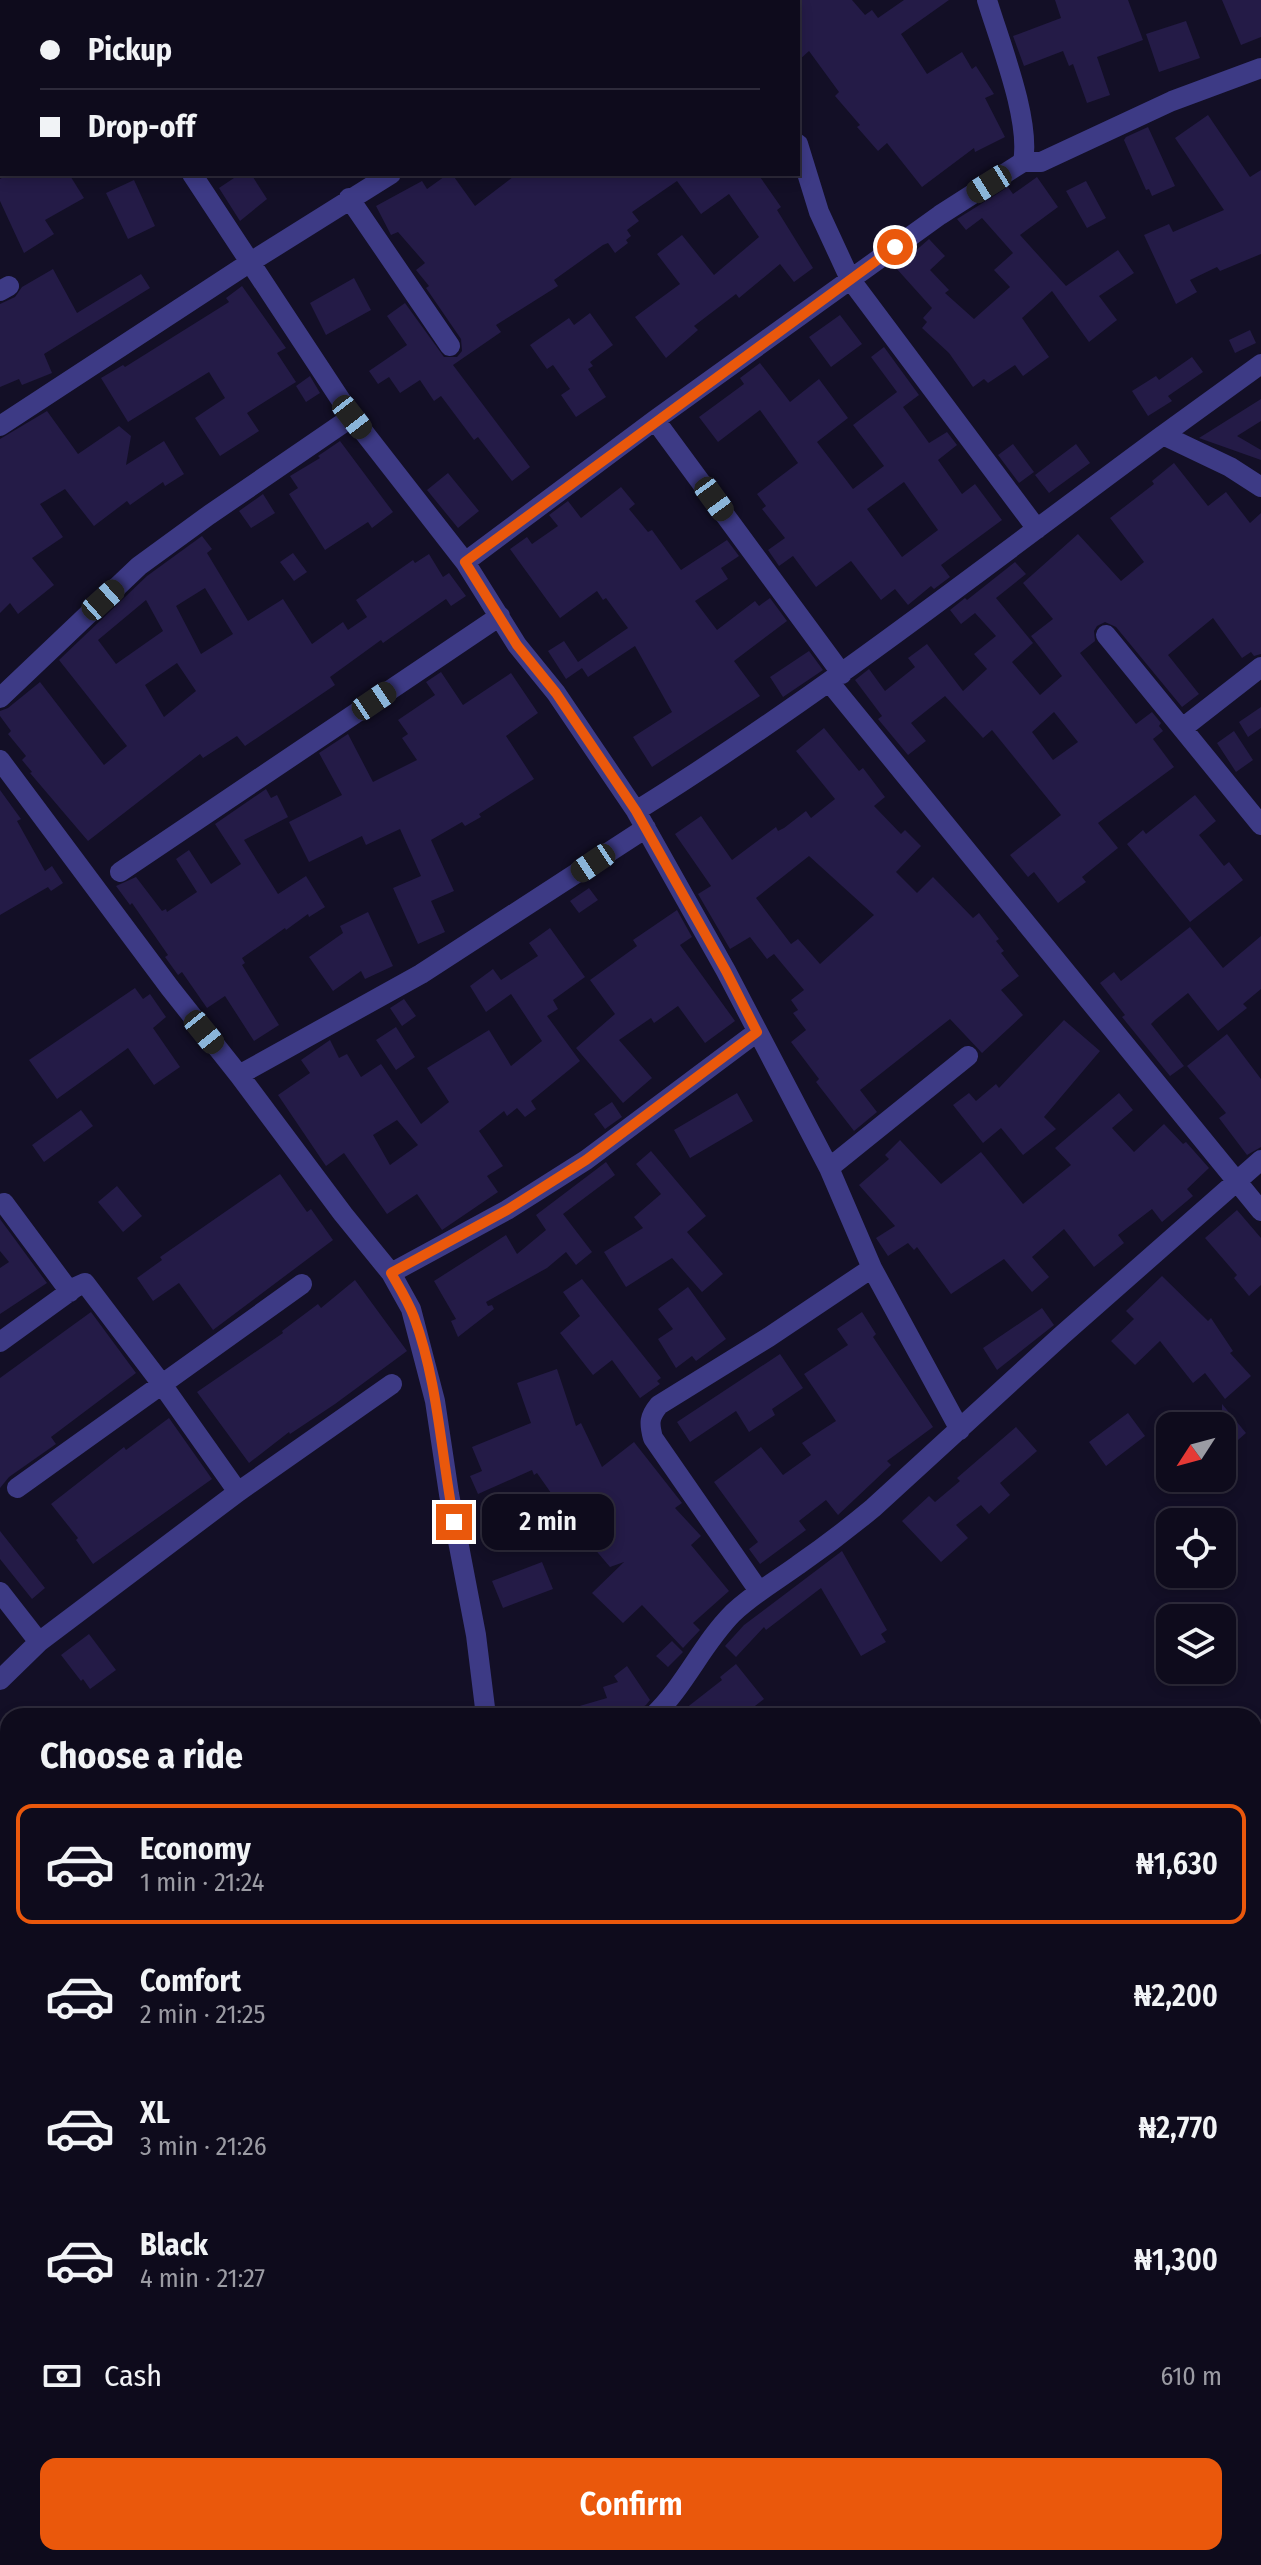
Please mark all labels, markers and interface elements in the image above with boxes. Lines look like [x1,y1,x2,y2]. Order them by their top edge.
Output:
text: Pickup [88,32,172,68]
text: Drop-off [88,109,195,145]
car [962,161,1016,207]
route start [877,229,913,265]
car [328,391,376,443]
car [690,473,738,525]
car [77,575,129,625]
car [347,678,401,724]
car [566,840,620,886]
car [180,1006,228,1058]
north arrow [1156,1412,1236,1492]
map controls [1156,1412,1236,1684]
callout: 2 min [482,1494,614,1550]
route end [436,1504,472,1540]
text: 2 min [519,1506,577,1537]
button: locate [1156,1508,1236,1588]
button: layers [1156,1604,1236,1684]
text: Choose a ride [40,1734,243,1778]
icon: car [44,1828,116,1900]
text: Economy [140,1831,251,1867]
text: ₦1,630 [1136,1846,1218,1882]
text: 1 min · 21:24 [140,1867,264,1898]
icon: car [44,1960,116,2032]
text: Comfort [140,1963,241,1999]
text: ₦2,200 [1134,1978,1218,2014]
text: 2 min · 21:25 [140,1999,266,2030]
icon: car [44,2092,116,2164]
text: XL [140,2095,170,2131]
text: ₦2,770 [1139,2110,1218,2146]
text: 3 min · 21:26 [140,2131,267,2162]
icon: car [44,2224,116,2296]
text: Black [140,2227,208,2263]
text: ₦1,300 [1134,2242,1218,2278]
text: 4 min · 21:27 [140,2263,265,2294]
icon: cash [40,2354,84,2398]
text: Cash [104,2358,162,2394]
text: 610 m [1160,2361,1222,2392]
button: Confirm [40,2458,1222,2550]

